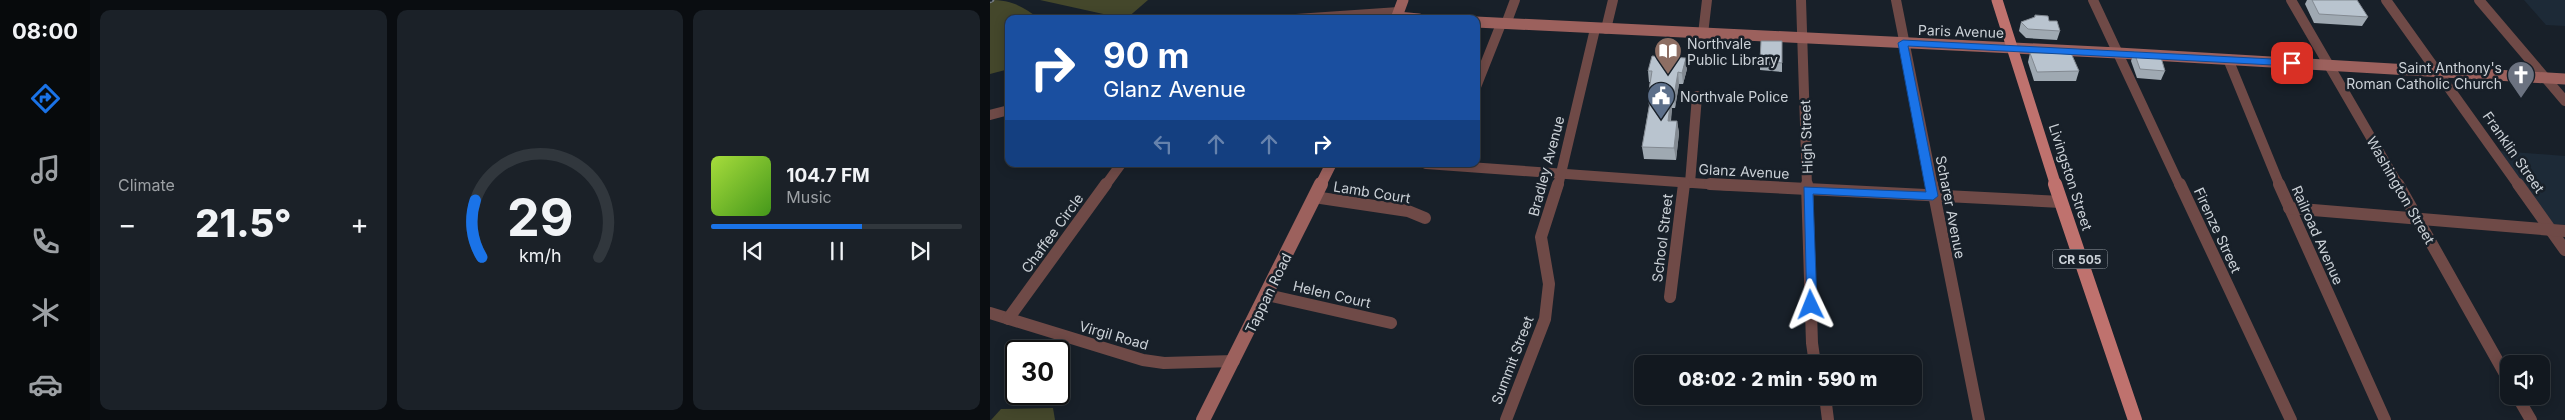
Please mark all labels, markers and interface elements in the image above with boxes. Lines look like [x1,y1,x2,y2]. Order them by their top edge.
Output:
text: 08:00 [12,18,78,44]
street label: Paris Avenue [1918,21,2004,41]
text: 90 m [1103,34,1190,76]
icon: right [1020,35,1085,100]
place label: Northvale Public Library [1687,35,1778,68]
library icon: Northvale Public Library [1653,36,1683,75]
pin [2271,42,2313,84]
icon: arrive [2278,49,2306,77]
place label: Saint Anthony's Roman Catholic Church [2346,59,2502,92]
church icon: Saint Anthony's Roman Catholic Church [2506,60,2536,99]
text: Glanz Avenue [1103,76,1246,102]
icon: directions [28,81,63,116]
public building icon: Northvale Police [1646,81,1676,120]
place label: Northvale Police [1680,88,1788,105]
street label: High Street [1796,99,1816,174]
street label: Franklin Street [2480,108,2549,196]
street label: Bradley Avenue [1524,114,1568,218]
street label: Livingston Street [2046,121,2096,233]
icon: left [1149,130,1177,158]
icon: ahead [1202,130,1230,158]
icon: ahead [1255,130,1283,158]
icon: right [1308,130,1336,158]
street label: Washington Street [2363,133,2439,247]
icon: music [28,152,63,187]
street label: Scharer Avenue [1933,154,1969,260]
street label: Glanz Avenue [1698,160,1790,182]
text: 104.7 FM [786,164,870,187]
text: Climate [118,175,175,195]
street label: Lamb Court [1332,178,1412,207]
street label: Railroad Avenue [2289,183,2347,287]
street label: Firenze Street [2191,185,2245,276]
text: 29 [507,186,573,249]
text: Music [786,187,832,207]
street label: Chaffee Circle [1017,190,1087,276]
street label: School Street [1648,192,1676,283]
text: 21.5° [195,200,291,246]
text: − [118,207,137,241]
text: + [350,207,369,241]
icon: phone [28,224,63,259]
icon: previous [739,237,767,265]
icon: pause [823,237,851,265]
icon: next [906,237,934,265]
text: km/h [519,245,561,266]
street label: Tappan Road [1241,250,1295,336]
road number: CR 505 [2052,250,2108,268]
street label: Helen Court [1291,277,1373,311]
position arrow [1784,278,1836,330]
icon: climate [28,295,63,330]
street label: Summit Street [1487,313,1537,407]
street label: Virgil Road [1077,317,1151,353]
speed limit sign: 30 [1005,340,1070,405]
map controls [2500,355,2550,405]
button: sound [2500,355,2550,405]
icon: car [28,367,63,402]
text: 08:02 · 2 min · 590 m [1679,368,1877,391]

